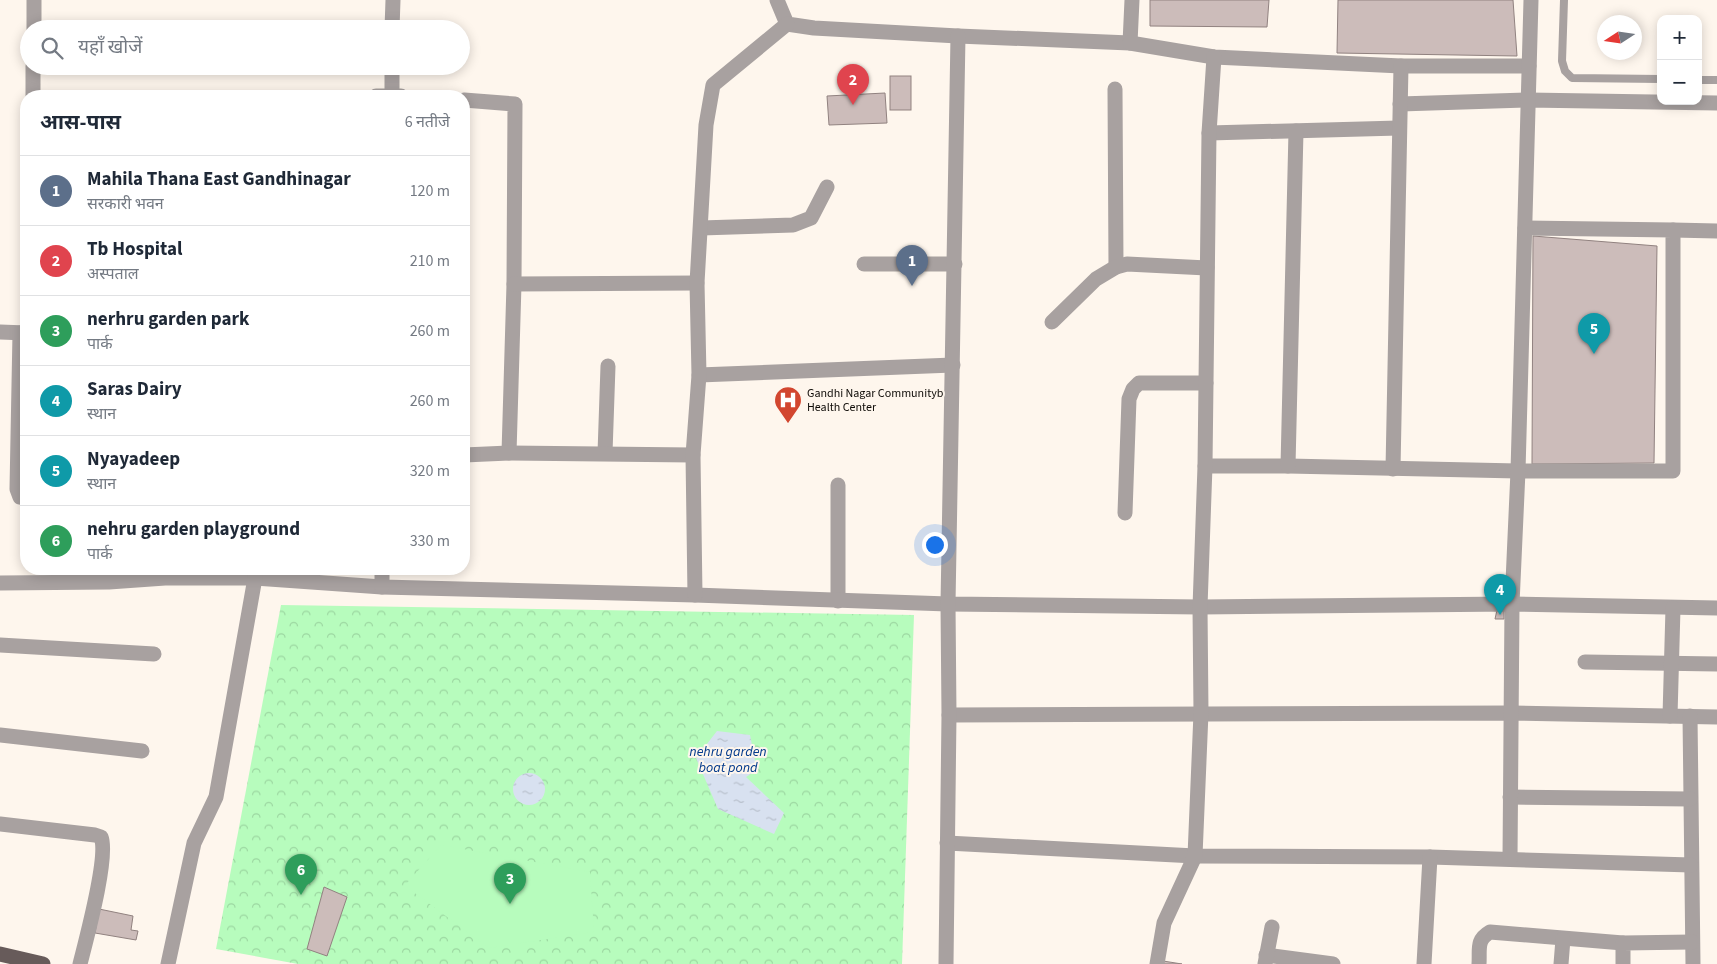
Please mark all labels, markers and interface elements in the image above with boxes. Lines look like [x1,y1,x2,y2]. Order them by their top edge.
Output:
north arrow [1597,15,1642,60]
map controls [1657,15,1702,105]
button: + [1657,15,1702,60]
search box [20,20,470,75]
icon: search [38,34,66,62]
text: यहाँ खोजें [78,34,142,61]
button: − [1657,60,1702,105]
pin: 2 [837,64,869,105]
text: आस-पास [40,107,121,137]
text: 6 नतीजे [405,111,450,133]
text: Mahila Thana East Gandhinagar [87,166,351,193]
text: 1 [52,180,60,202]
text: 120 m [410,180,450,202]
text: सरकारी भवन [87,193,164,215]
text: Tb Hospital [87,236,182,263]
pin: 1 [896,245,928,286]
text: 2 [52,250,60,272]
text: 210 m [410,250,450,272]
text: अस्पताल [87,263,139,285]
text: nerhru garden park [87,306,250,333]
pin: 5 [1578,313,1610,354]
text: 3 [52,320,60,342]
text: 260 m [410,320,450,342]
text: पार्क [87,333,113,355]
text: Saras Dairy [87,376,182,403]
hospital icon: Gandhi Nagar Communityb Health Center [773,385,803,424]
place label: Gandhi Nagar Communityb Health Center [807,385,944,416]
text: 4 [52,390,60,412]
text: 260 m [410,390,450,412]
text: स्थान [87,403,116,425]
text: Nyayadeep [87,446,180,473]
text: 5 [52,460,60,482]
text: 320 m [410,460,450,482]
text: स्थान [87,473,116,495]
text: nehru garden playground [87,516,300,543]
text: 6 [52,530,60,552]
text: 330 m [410,530,450,552]
your location [922,532,948,558]
text: पार्क [87,543,113,565]
pin: 4 [1484,574,1516,615]
water label: nehru garden boat pond [689,742,767,778]
pin: 6 [285,854,317,895]
pin: 3 [494,863,526,904]

